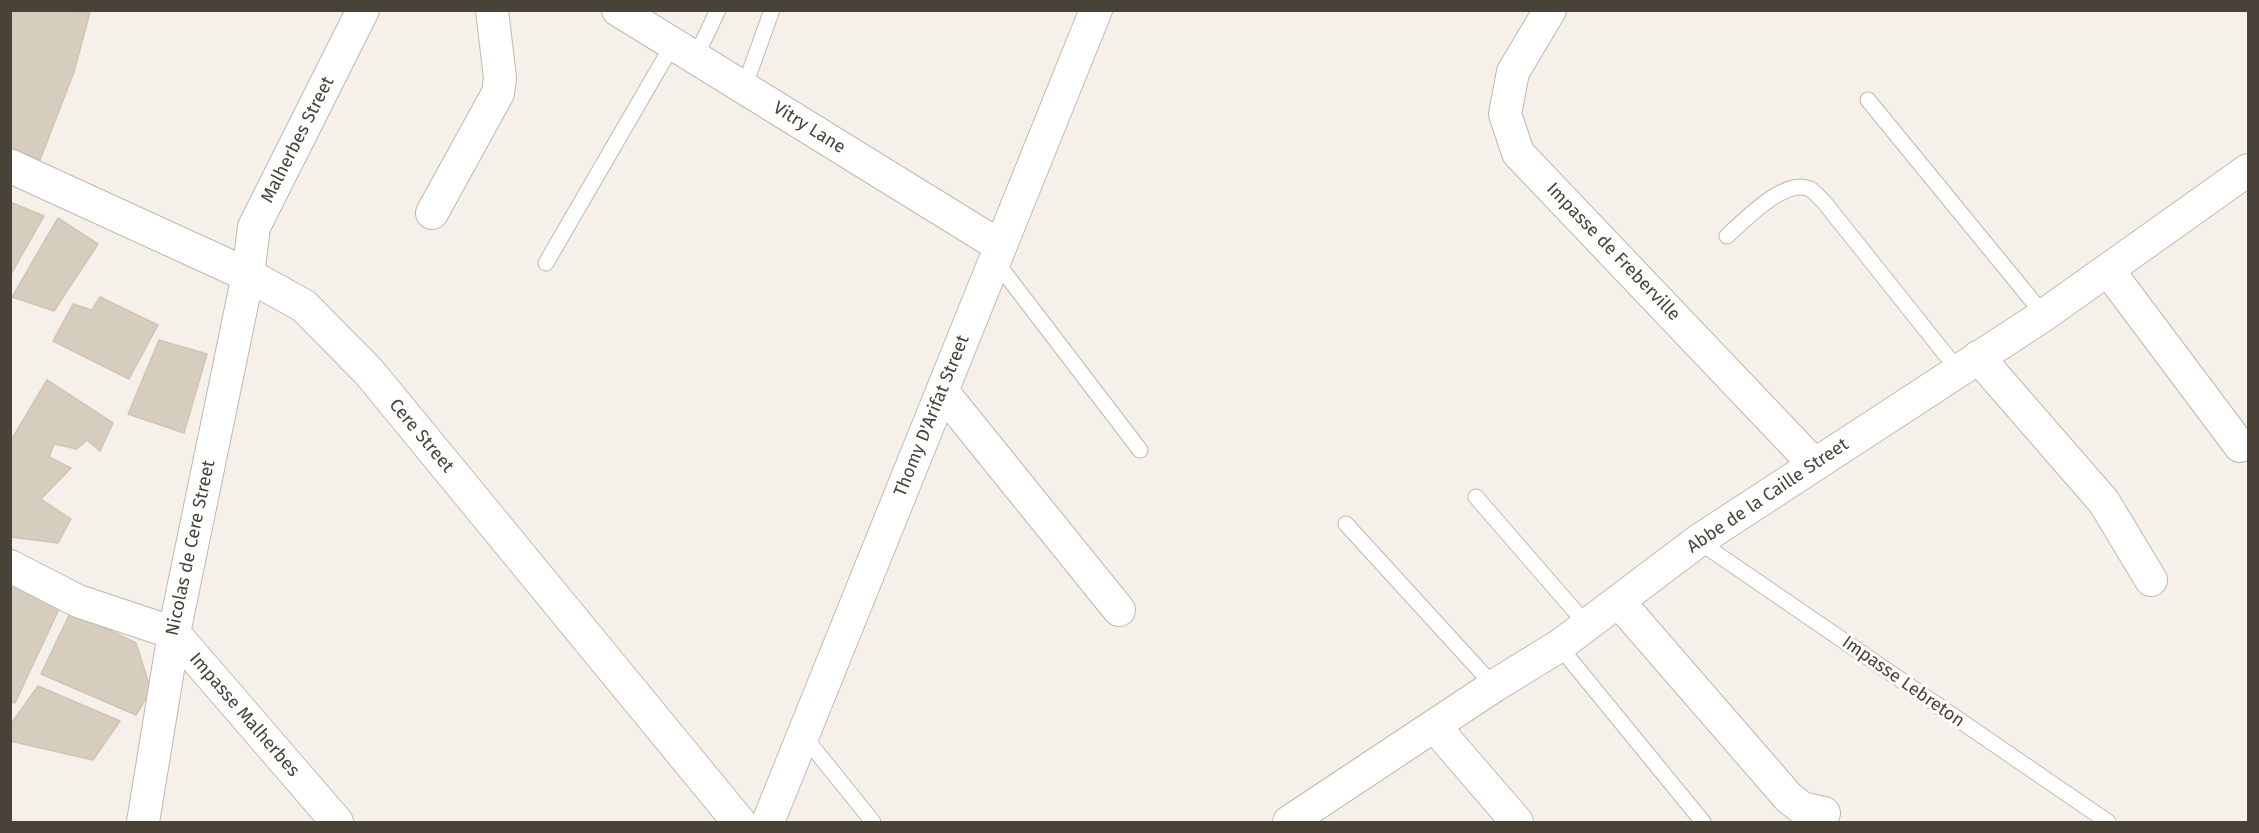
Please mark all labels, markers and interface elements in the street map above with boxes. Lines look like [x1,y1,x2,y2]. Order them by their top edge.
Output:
street label: Malherbes Street [257,73,339,207]
street label: Vitry Lane [769,97,849,159]
street label: Impasse de Freberville [1541,179,1685,325]
street label: Thomy D'Arifat Street [890,332,974,500]
street label: Cere Street [384,395,458,477]
street label: Abbe de la Caille Street [1683,434,1853,558]
street label: Nicolas de Cere Street [162,458,220,638]
street label: Impasse Lebreton [1838,632,1968,732]
street label: Impasse Malherbes [184,649,304,781]

